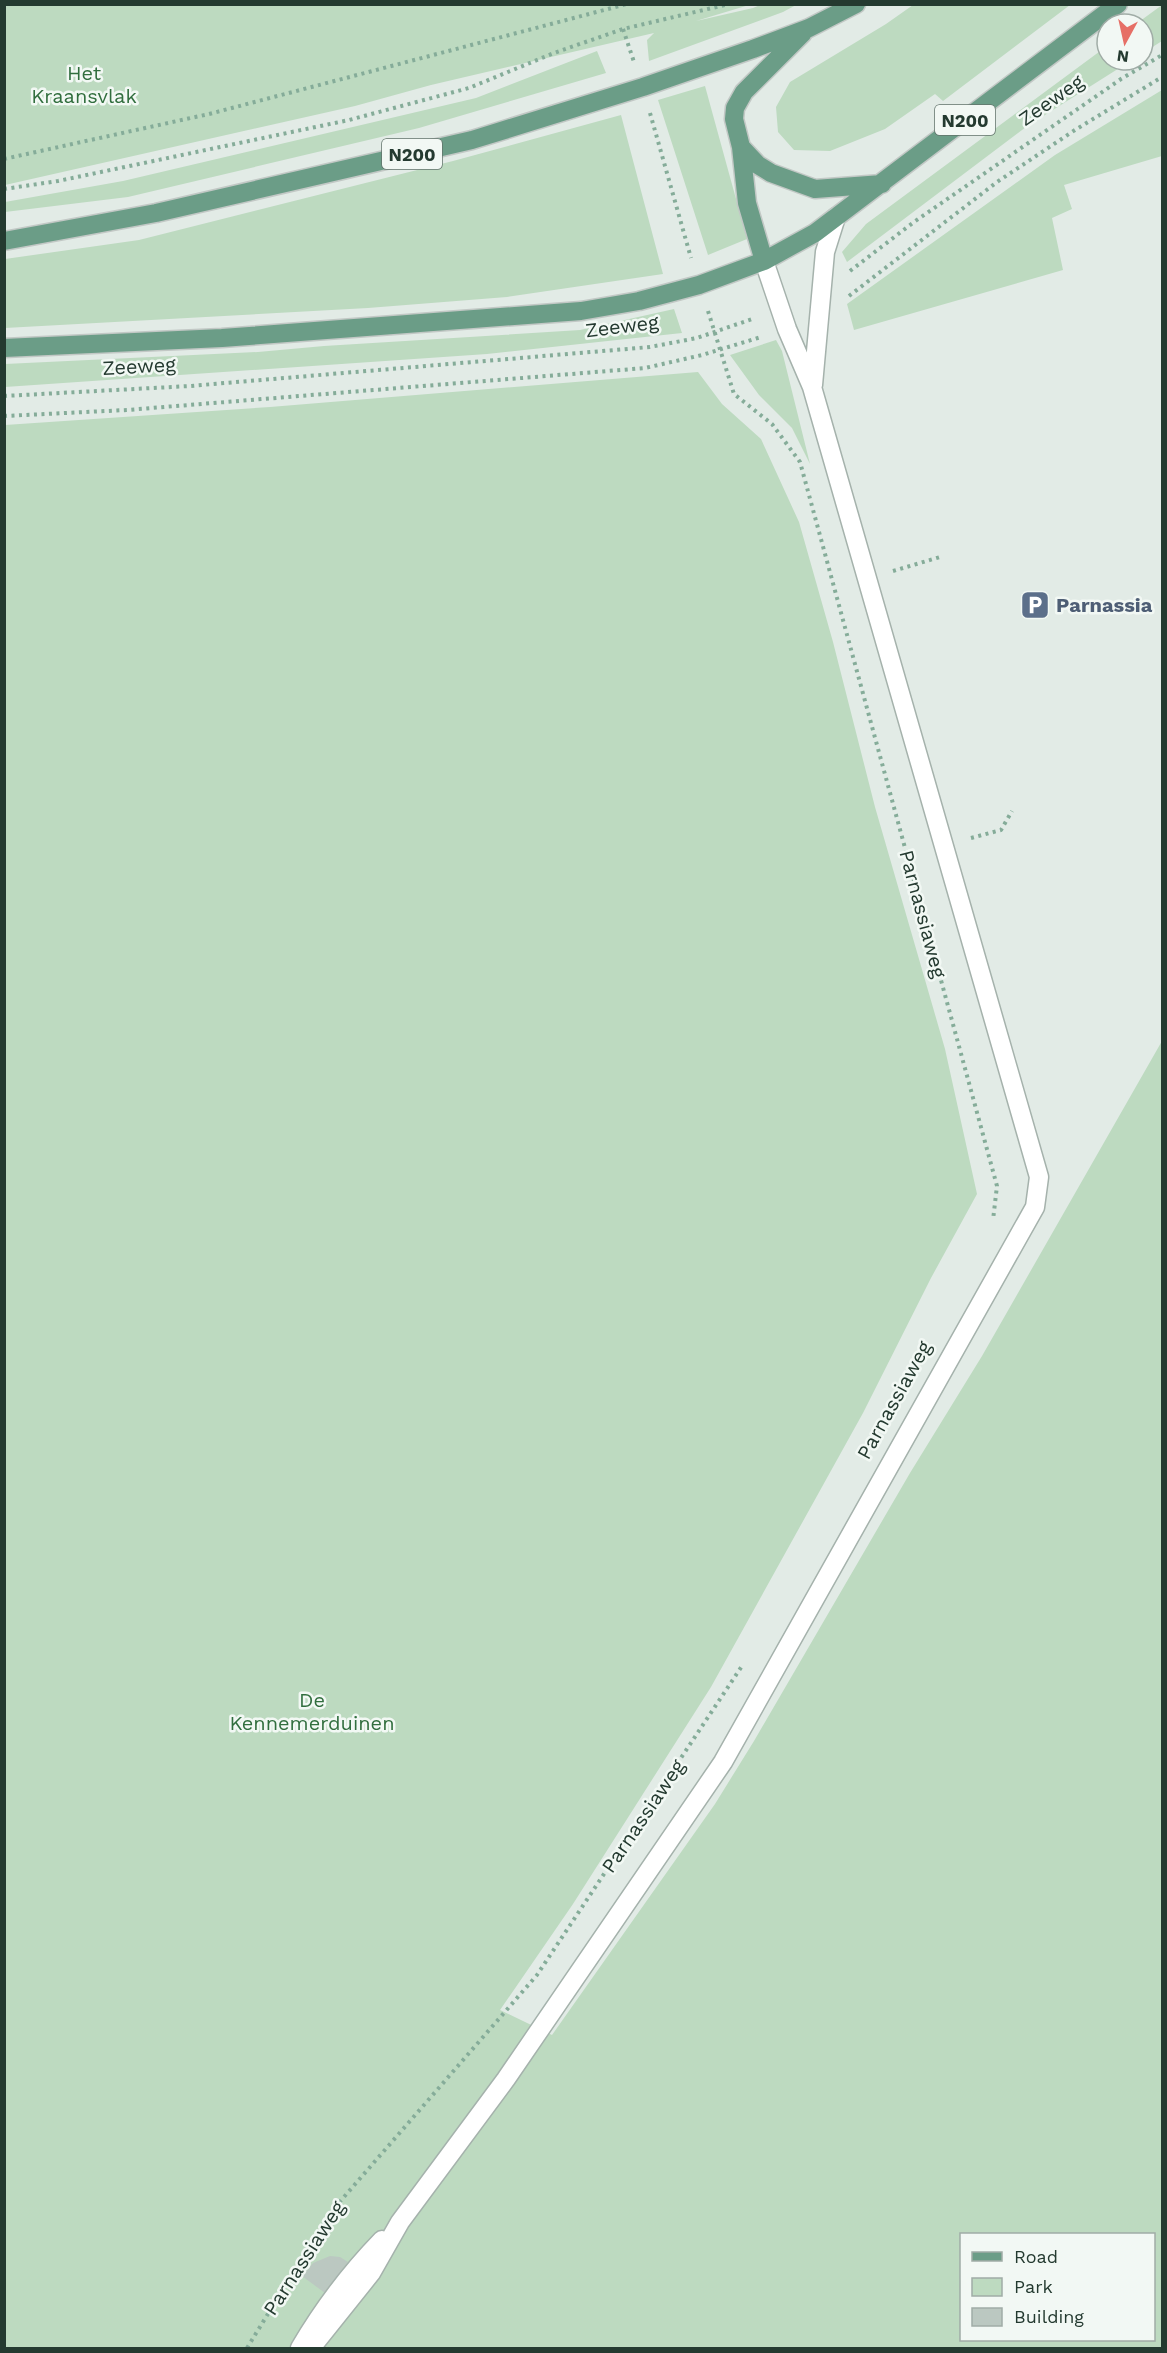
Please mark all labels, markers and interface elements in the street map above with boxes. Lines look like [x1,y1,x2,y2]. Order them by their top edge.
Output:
north arrow [1095,12,1155,72]
text: N [1116,46,1130,67]
park label: Het Kraansvlak [31,61,137,108]
street label: Zeeweg [1014,69,1088,131]
road number: N200 [935,105,995,135]
road number: N200 [382,139,442,169]
street label: Zeeweg [584,310,660,342]
street label: Zeeweg [102,352,177,380]
parking icon: Parnassia [1019,589,1051,621]
place label: Parnassia [1056,593,1153,617]
street label: Parnassiaweg [894,847,952,981]
street label: Parnassiaweg [852,1336,937,1463]
park label: De Kennemerduinen [229,1688,395,1735]
street label: Parnassiaweg [596,1755,690,1877]
street label: Parnassiaweg [258,2196,350,2320]
legend [960,2233,1155,2341]
text: Road [1014,2246,1058,2267]
text: Park [1014,2276,1053,2297]
text: Building [1014,2306,1084,2327]

